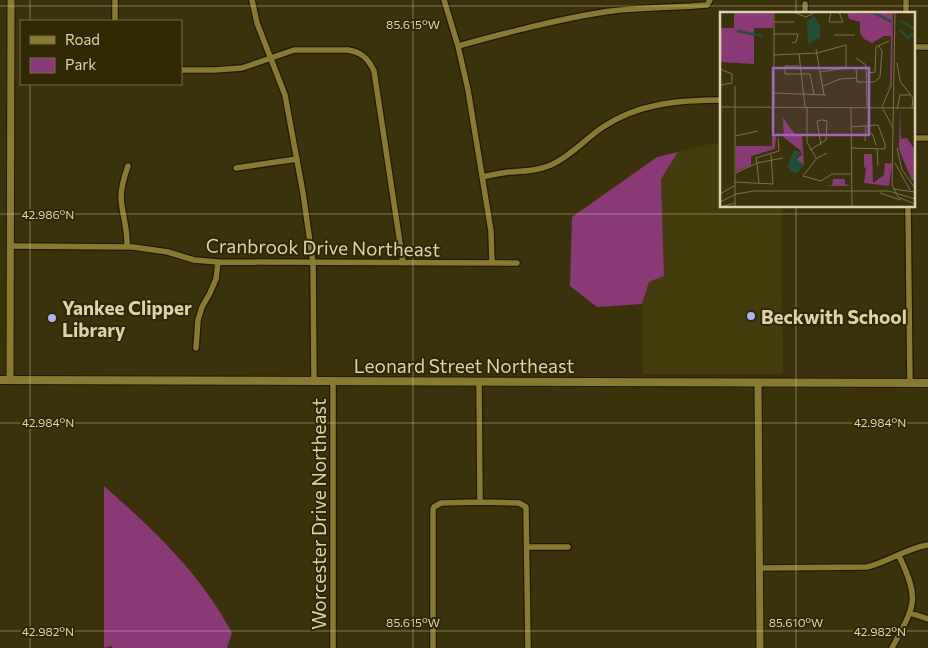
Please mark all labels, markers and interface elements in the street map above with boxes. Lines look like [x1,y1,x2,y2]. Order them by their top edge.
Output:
inset map [720,12,916,208]
text: 85.615°W [386,17,440,31]
legend [20,20,182,85]
text: Road [65,30,100,48]
text: Park [65,55,96,73]
text: 42.986°N [22,207,74,221]
street label: Cranbrook Drive Northeast [206,233,440,261]
place label: Yankee Clipper Library [62,296,192,341]
place label: Beckwith School [761,305,907,328]
marker: Beckwith School [745,310,757,322]
marker: Yankee Clipper Library [46,312,58,324]
street label: Leonard Street Northeast [354,354,574,377]
street label: Worcester Drive Northeast [307,398,330,630]
text: 42.984°N [22,415,74,429]
text: 42.984°N [854,415,906,429]
text: 85.615°W [386,615,440,629]
text: 85.610°W [769,615,823,629]
text: 42.982°N [22,624,74,638]
text: 42.982°N [854,624,906,638]

